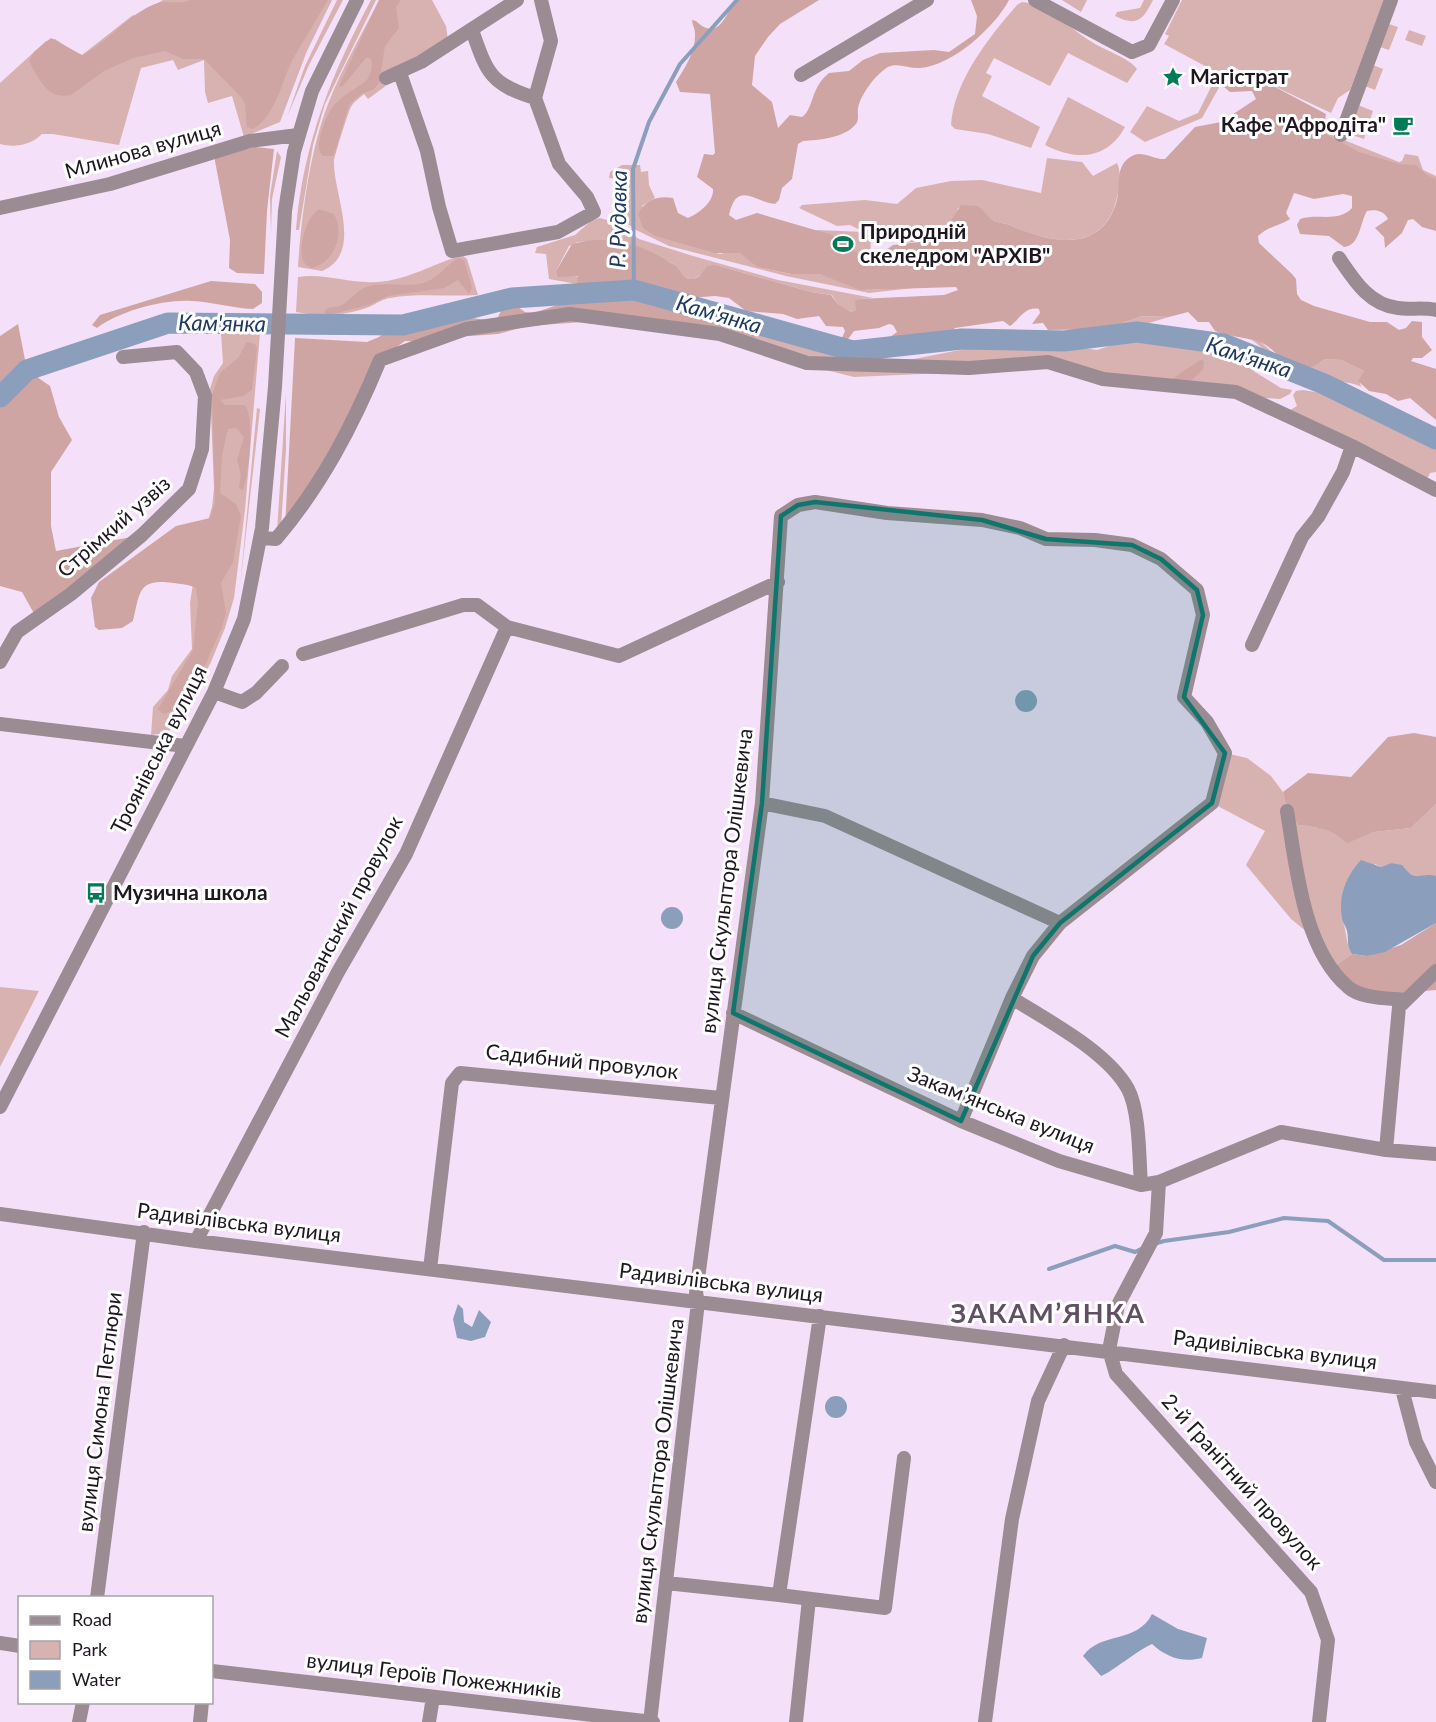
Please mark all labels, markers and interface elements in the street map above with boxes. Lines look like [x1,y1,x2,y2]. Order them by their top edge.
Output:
place label: Магістрат [1190,63,1289,88]
place icon: Магістрат [1161,65,1185,89]
place label: Кафе "Афродіта" [1221,111,1386,136]
cafe icon: Кафе "Афродіта" [1391,113,1415,137]
street label: Млинова вулиця [62,114,223,183]
water label: Р. Рудавка [603,170,632,268]
place label: Природній скеледром "АРХІВ" [860,218,1050,267]
sports icon: Природній скеледром "АРХІВ" [831,232,855,256]
water label: Кам'янка [673,288,765,339]
water label: Кам'янка [178,308,266,337]
water label: Кам'янка [1203,330,1295,383]
street label: Стрімкий узвіз [51,470,175,582]
street label: Троянівська вулиця [104,661,211,838]
street label: вулиця Скульптора Олішкевича [694,727,757,1035]
street label: Мальованський провулок [269,811,407,1041]
place label: Музична школа [113,879,268,904]
bus stop icon: Музична школа [84,881,108,905]
street label: Садибний провулок [485,1038,680,1083]
street label: Закамʼянська вулиця [904,1060,1099,1158]
street label: Радивілівська вулиця [136,1197,343,1246]
street label: Радивілівська вулиця [618,1257,825,1306]
street label: вулиця Симона Петлюри [71,1290,126,1533]
district label: ЗАКАМ’ЯНКА [951,1296,1145,1329]
street label: вулиця Скульптора Олішкевича [625,1317,688,1625]
street label: Радивілівська вулиця [1172,1324,1379,1373]
street label: 2-й Гранітний провулок [1158,1388,1329,1574]
legend [18,1596,213,1704]
text: Road [72,1608,112,1630]
text: Park [72,1638,108,1660]
street label: вулиця Героїв Пожежників [305,1646,563,1703]
text: Water [72,1668,121,1690]

